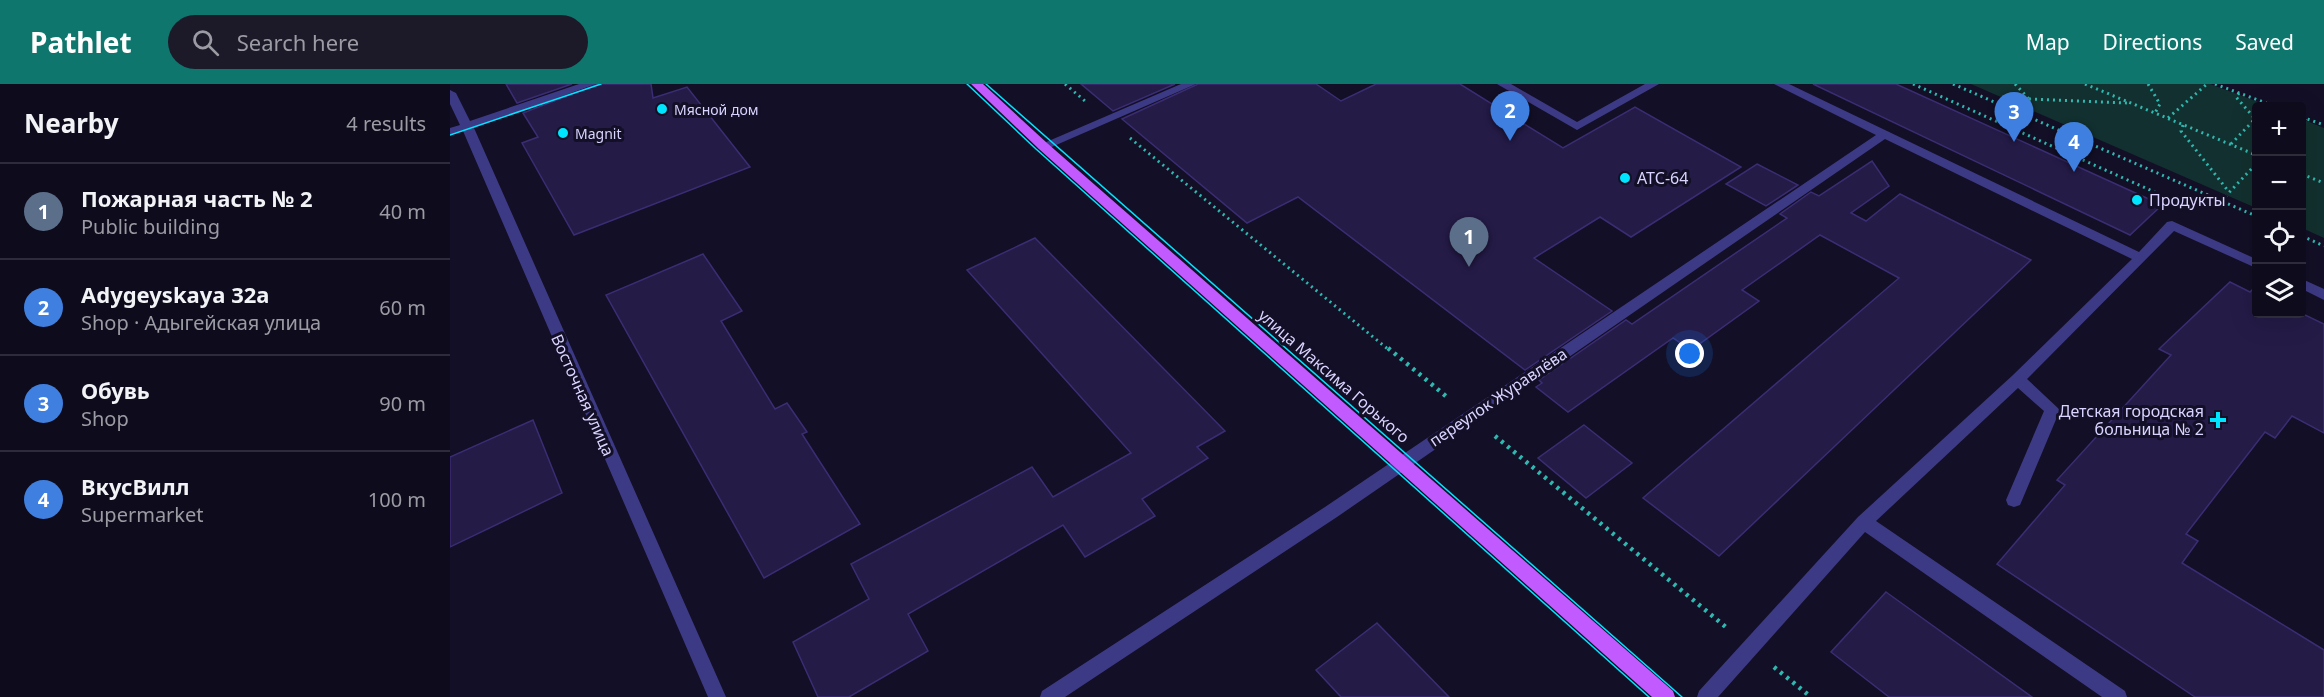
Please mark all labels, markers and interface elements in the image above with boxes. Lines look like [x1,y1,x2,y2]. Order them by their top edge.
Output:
search box [168,15,588,69]
text: Pathlet [30,23,132,61]
icon: search [189,26,222,59]
text: Search here [237,27,359,57]
text: Map [2026,28,2070,56]
text: Directions [2103,28,2202,56]
text: Saved [2235,28,2294,56]
pin: 2 [1490,92,1530,141]
pin: 3 [1994,92,2034,142]
place label: Мясной дом [674,100,759,119]
marker: Мясной дом [655,102,669,116]
map controls [2252,102,2306,318]
button: + [2252,102,2306,156]
text: Nearby [24,105,119,141]
text: 4 results [346,110,426,137]
pin: 4 [2054,122,2094,172]
place label: Magnit [575,124,621,143]
marker: Magnit [556,126,570,140]
button: − [2252,156,2306,210]
place label: АТС-64 [1637,167,1688,189]
marker: АТС-64 [1618,171,1632,185]
text: Пожарная часть № 2 [81,183,313,213]
place label: Продукты [2149,189,2226,211]
marker: Продукты [2130,193,2144,207]
text: 1 [38,198,49,225]
text: 40 m [379,198,426,225]
button: locate [2252,210,2306,264]
text: Public building [81,213,220,240]
pin: 1 [1450,218,1488,267]
button: layers [2252,264,2306,318]
text: Adygeyskaya 32а [81,279,269,309]
text: 2 [38,294,49,321]
text: 60 m [379,294,426,321]
street label: улица Максима Горького [1254,304,1414,448]
text: Shop · Адыгейская улица [81,309,321,336]
street label: Восточная улица [546,331,620,459]
your location [1675,339,1704,368]
street label: переулок Журавлёва [1425,343,1571,451]
text: Обувь [81,375,150,405]
text: 3 [38,390,49,417]
text: 90 m [379,390,426,417]
place label: Детская городская больница № 2 [2059,400,2204,440]
text: Shop [81,405,129,432]
marker: Детская городская больница № 2 [2209,411,2227,429]
text: ВкусВилл [81,471,189,501]
text: 4 [38,486,49,513]
text: 100 m [368,486,426,513]
text: Supermarket [81,501,204,528]

